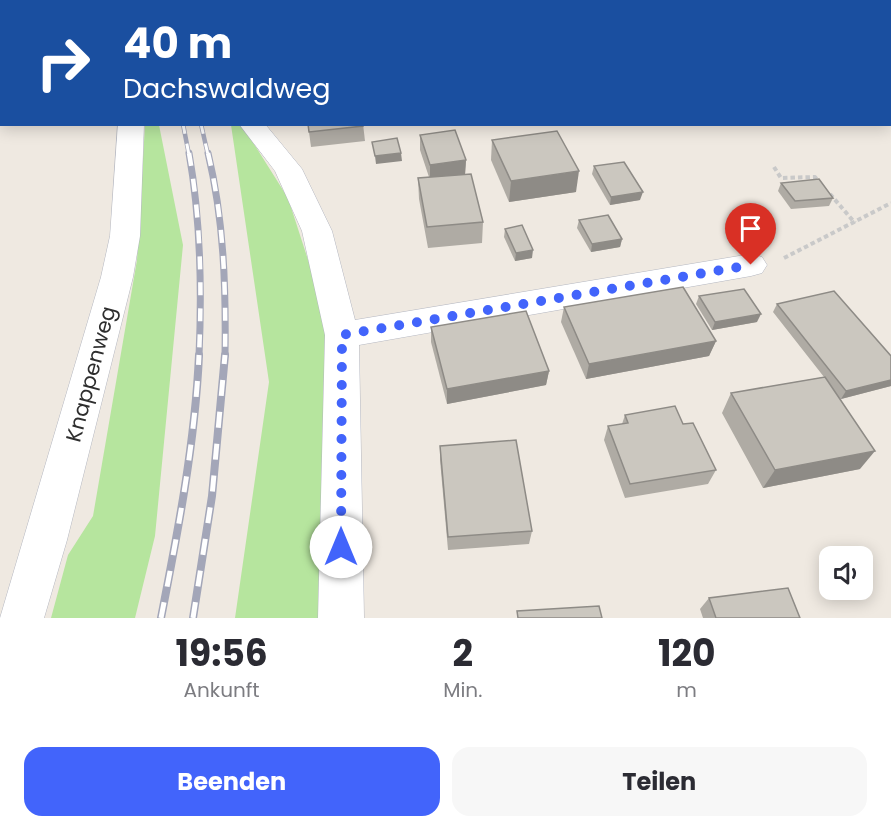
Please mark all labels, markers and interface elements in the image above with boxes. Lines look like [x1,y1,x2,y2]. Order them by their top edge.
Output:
text: 40 m [123,14,232,73]
icon: right [24,24,102,102]
text: Dachswaldweg [123,70,331,107]
pin [725,203,776,265]
icon: arrive [734,212,767,245]
street label: Knappenweg [58,303,123,445]
position arrow [309,515,373,579]
map controls [819,546,873,600]
button: sound [819,546,873,600]
text: 19:56 [176,628,268,679]
text: 2 [453,628,473,679]
text: 120 [658,628,715,679]
text: Ankunft [184,676,260,704]
text: Min. [443,676,482,704]
text: m [676,676,697,704]
button: Beenden [24,747,440,816]
button: Teilen [452,747,867,816]

